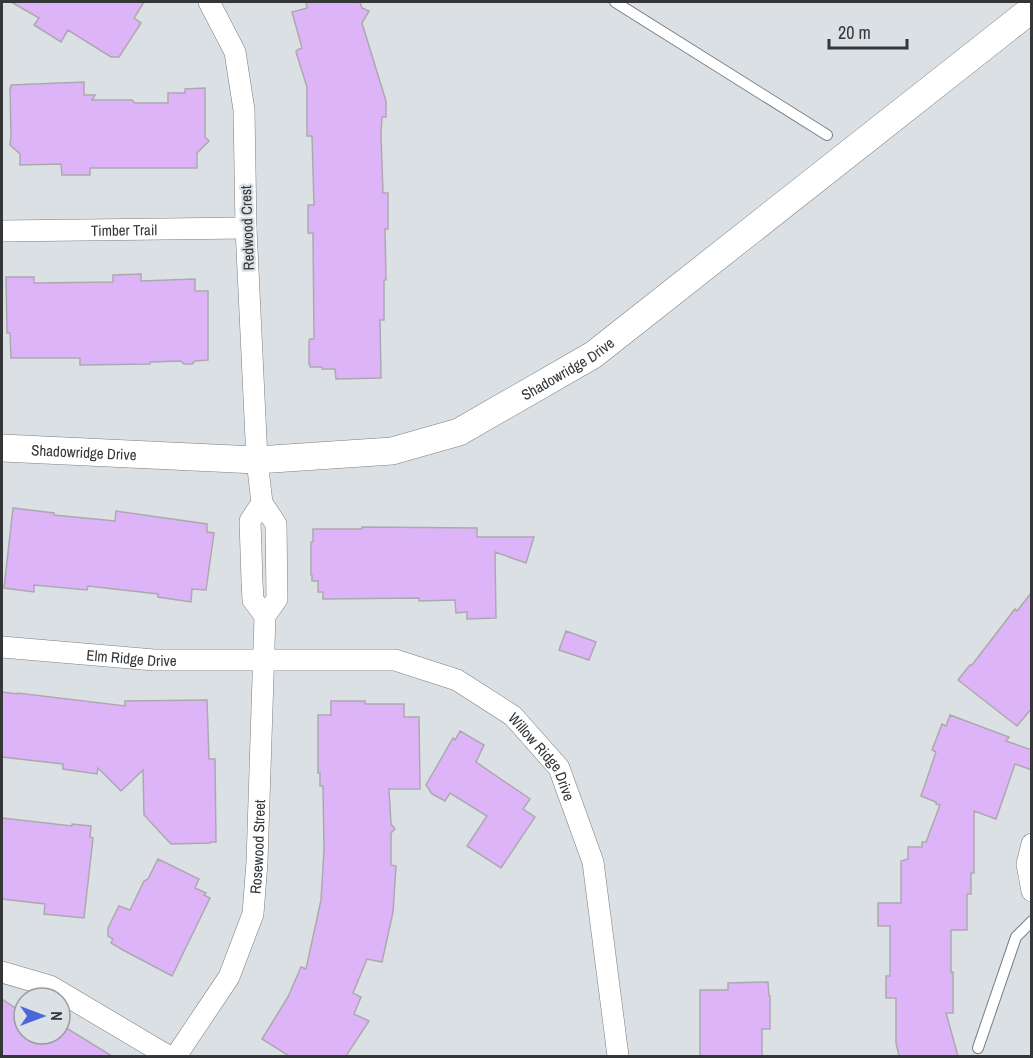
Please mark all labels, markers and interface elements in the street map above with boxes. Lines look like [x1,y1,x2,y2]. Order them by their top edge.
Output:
scale bar [829,12,907,50]
text: 20 m [838,20,871,45]
street label: Redwood Crest [235,185,259,271]
street label: Timber Trail [91,219,157,240]
street label: Shadowridge Drive [517,332,618,405]
street label: Shadowridge Drive [31,439,137,465]
street label: Elm Ridge Drive [86,644,177,671]
street label: Willow Ridge Drive [504,708,580,804]
street label: Rosewood Street [244,799,270,895]
north arrow [12,986,72,1046]
text: N [46,1011,68,1021]

